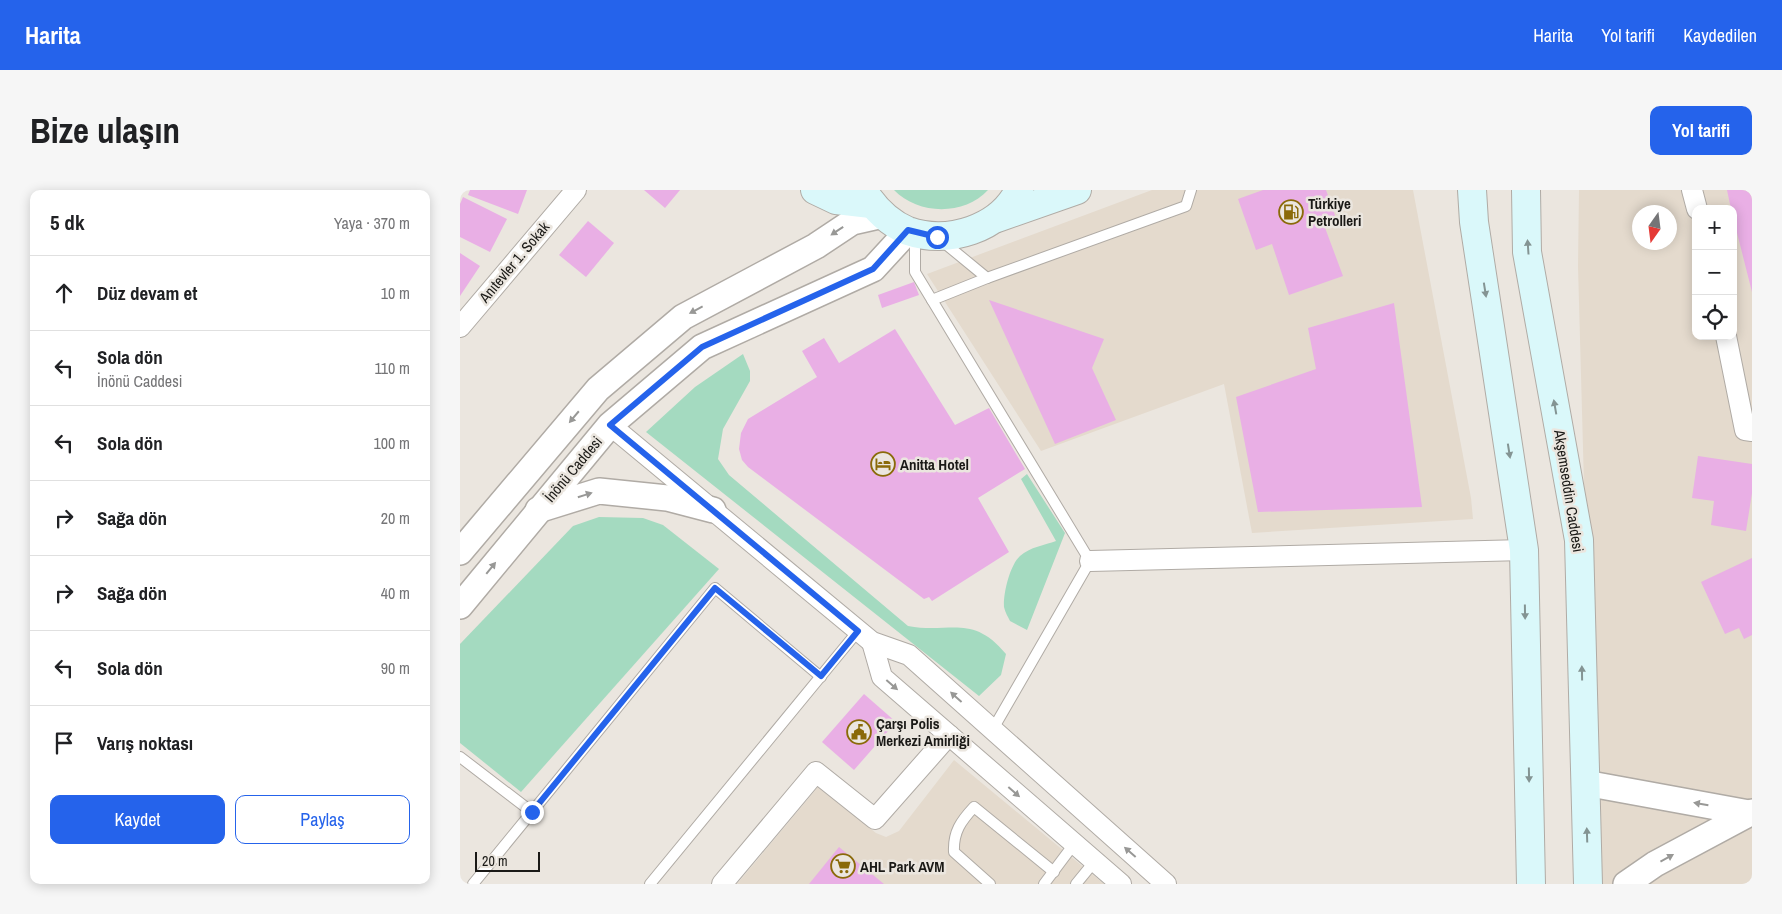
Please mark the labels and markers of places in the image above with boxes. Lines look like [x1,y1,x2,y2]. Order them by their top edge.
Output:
place label: Türkiye Petrolleri [1308,193,1361,231]
fuel station icon: Türkiye Petrolleri [1278,199,1304,225]
hotel icon: Anitta Hotel [870,451,896,477]
place label: Anitta Hotel [900,454,969,475]
place label: Çarşı Polis Merkezi Amirliği [876,713,970,751]
public building icon: Çarşı Polis Merkezi Amirliği [846,719,872,745]
supermarket icon: AHL Park AVM [830,853,856,879]
place label: AHL Park AVM [860,856,945,877]

